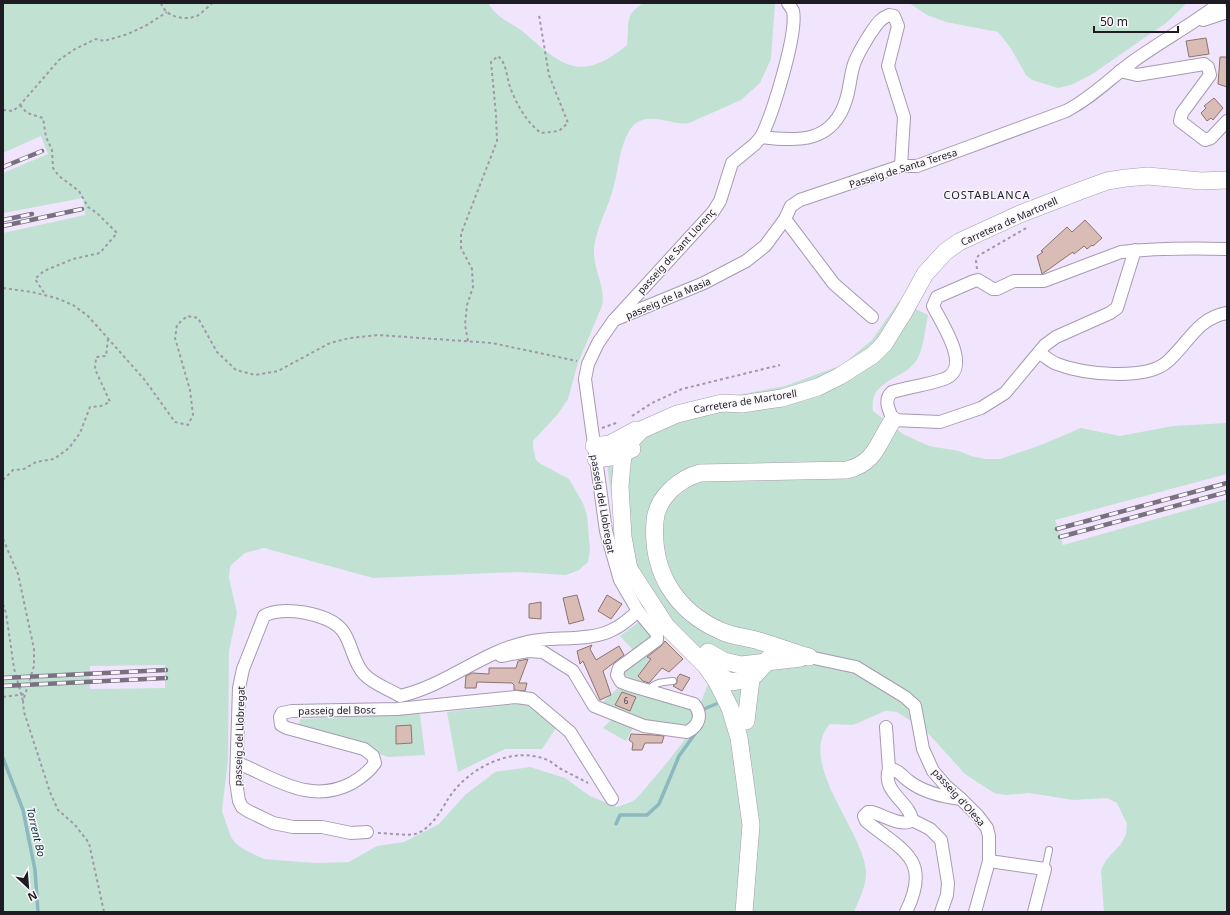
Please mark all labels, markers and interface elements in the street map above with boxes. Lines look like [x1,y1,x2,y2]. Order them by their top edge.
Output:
scale bar [1094,8,1178,34]
text: 50 m [1100,13,1128,30]
street label: Passeig de Santa Teresa [847,145,959,191]
district label: COSTABLANCA [943,187,1031,202]
street label: Carretera de Martorell [958,193,1060,249]
street label: passeig de Sant Llorenç [634,205,718,297]
street label: passeig de la Masia [623,274,713,322]
street label: Carretera de Martorell [692,386,798,416]
street label: passeig del Llobregat [587,453,619,555]
street label: passeig del Llobregat [230,685,248,786]
house number: 6 [624,695,629,706]
street label: passeig del Bosc [298,702,376,718]
street label: passeig d'Olesa [929,765,989,829]
water label: Torrent Bo [23,806,49,858]
north arrow [8,867,48,907]
text: N [25,888,40,905]

